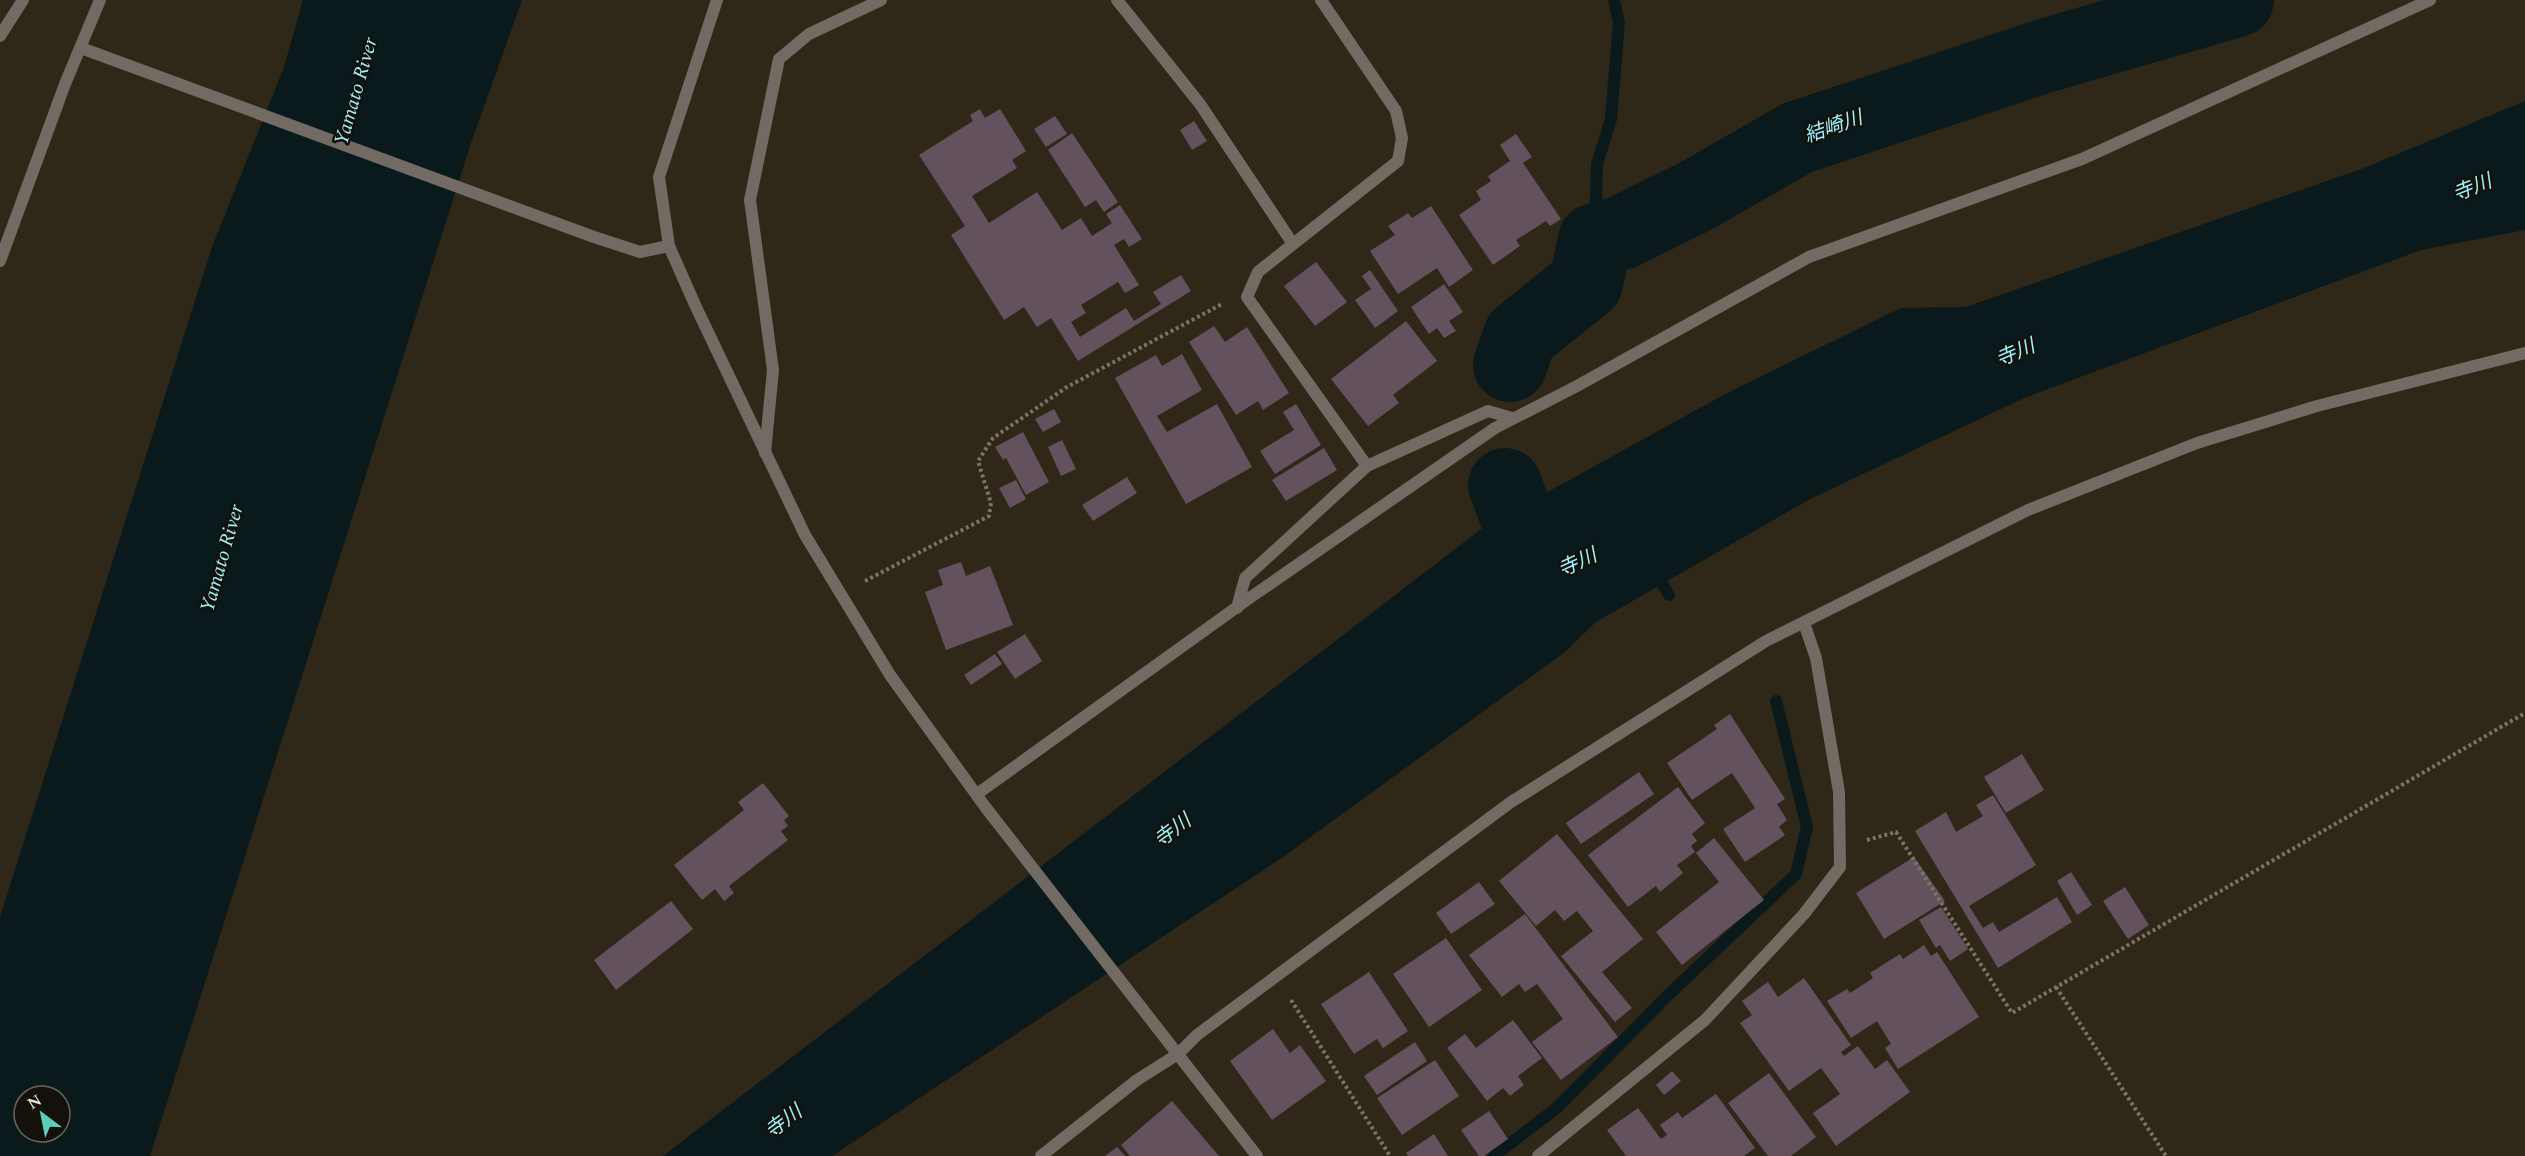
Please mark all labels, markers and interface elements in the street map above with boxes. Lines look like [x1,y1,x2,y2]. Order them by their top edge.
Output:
water label: Yamato River [326,33,386,149]
water label: 結崎川 [1800,102,1868,151]
water label: 寺川 [2448,166,2498,209]
water label: 寺川 [1991,331,2042,375]
water label: Yamato River [192,500,252,616]
water label: 寺川 [1553,540,1604,585]
water label: 寺川 [1148,806,1199,855]
north arrow [12,1084,72,1144]
text: N [23,1088,46,1116]
water label: 寺川 [759,1097,810,1146]

